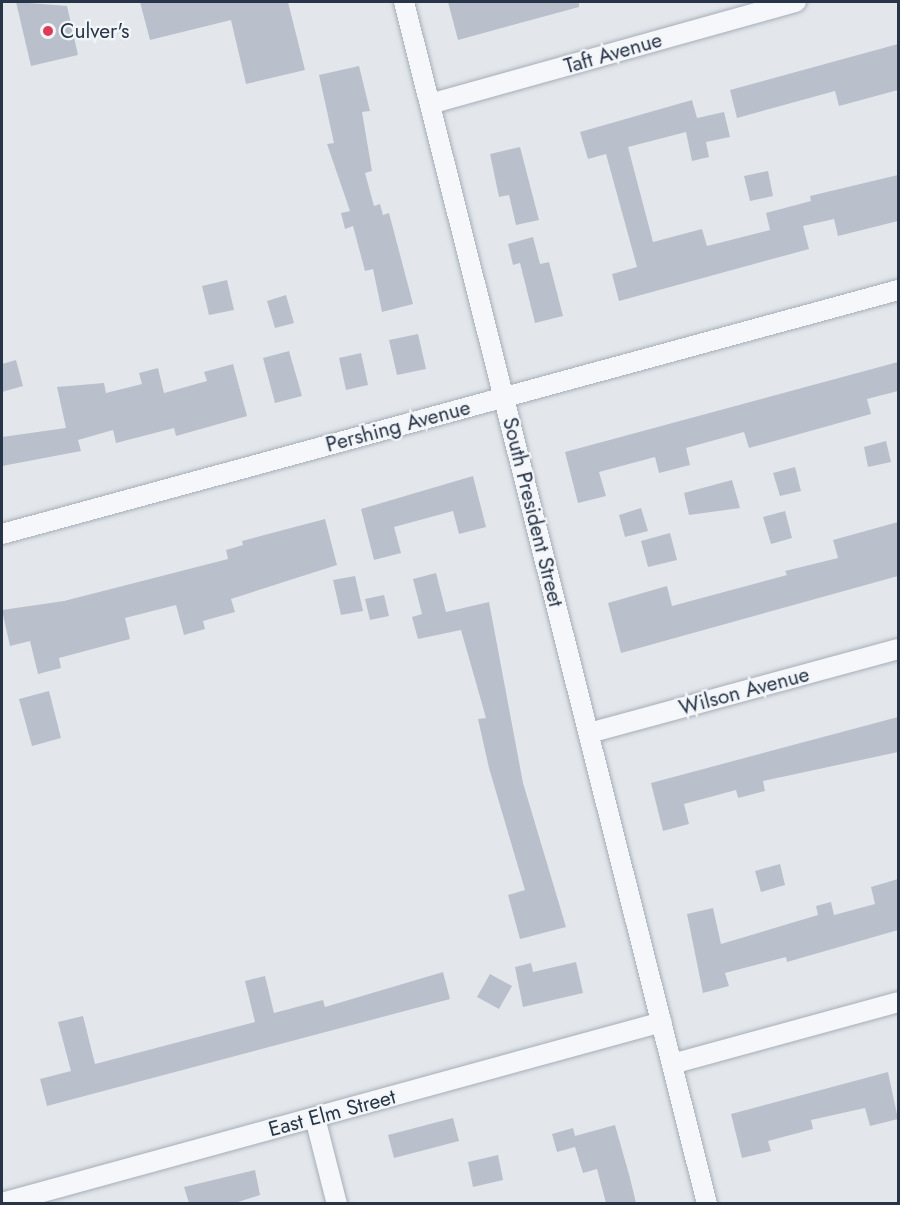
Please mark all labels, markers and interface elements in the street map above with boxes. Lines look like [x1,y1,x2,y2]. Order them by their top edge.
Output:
place label: Culver's [60,18,130,44]
marker: Culver's [41,24,55,38]
street label: Taft Avenue [561,27,665,79]
street label: Pershing Avenue [323,395,473,457]
street label: South President Street [497,415,569,609]
street label: Wilson Avenue [676,662,812,720]
street label: East Elm Street [266,1084,398,1142]

